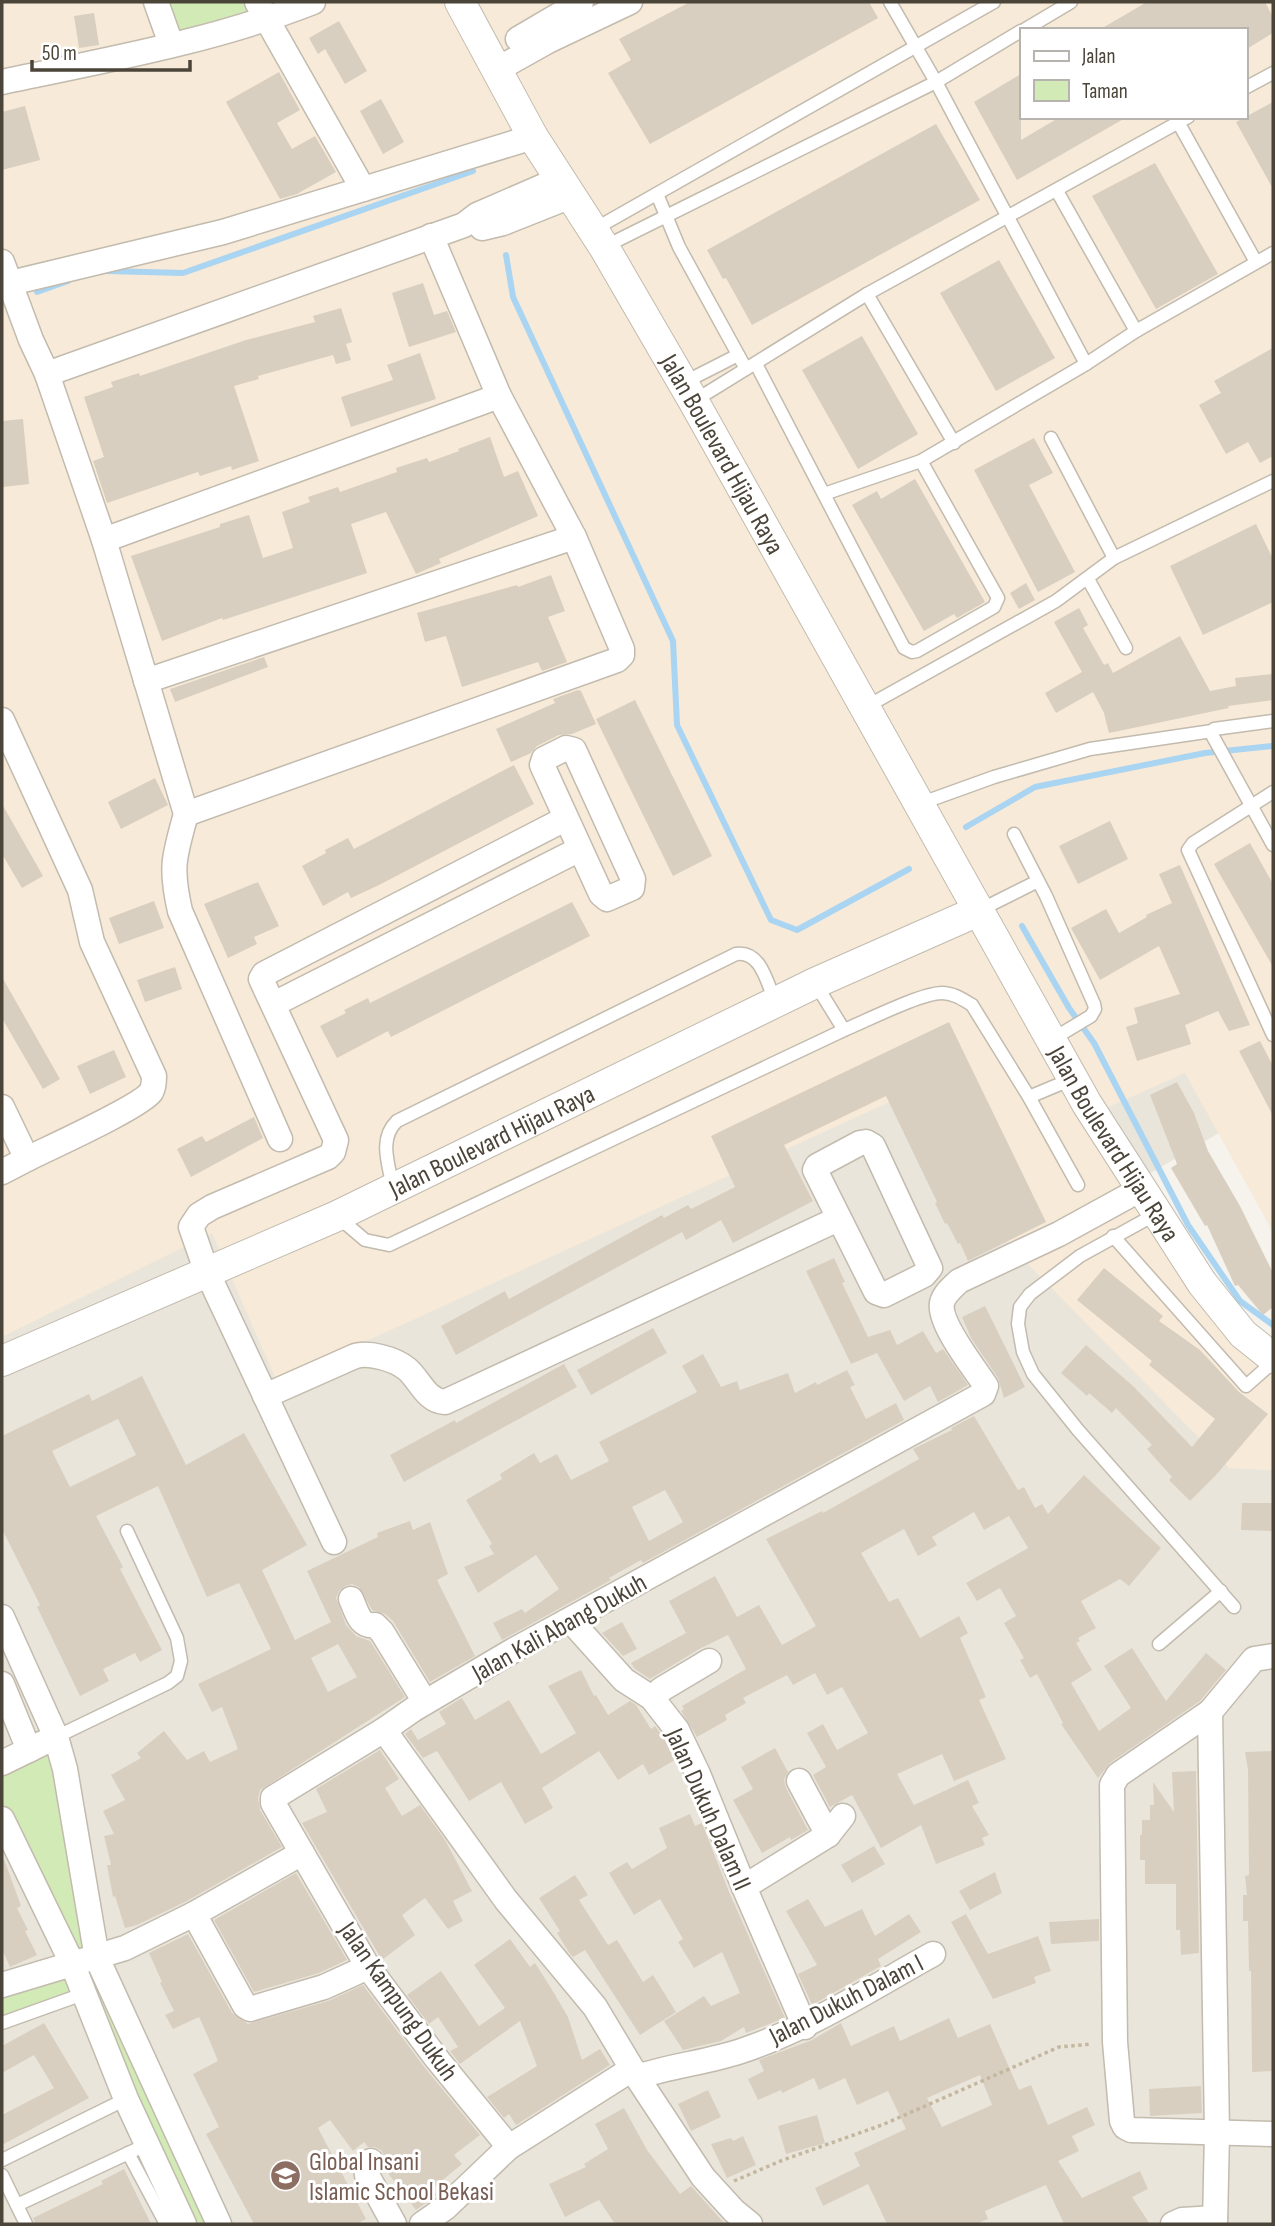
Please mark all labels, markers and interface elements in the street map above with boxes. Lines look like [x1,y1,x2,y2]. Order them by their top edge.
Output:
scale bar [32,28,189,72]
legend [1020,28,1247,119]
text: 50 m [42,41,77,66]
text: Jalan [1081,44,1115,69]
text: Taman [1082,79,1128,104]
street label: Jalan Boulevard Hijau Raya [652,348,790,560]
street label: Jalan Boulevard Hijau Raya [1040,1040,1185,1248]
street label: Jalan Boulevard Hijau Raya [384,1079,600,1206]
street label: Jalan Kali Abang Dukuh [466,1568,652,1690]
street label: Jalan Dukuh Dalam II [658,1723,757,1895]
street label: Jalan Kampung Dukuh [331,1916,464,2087]
street label: Jalan Dukuh Dalam I [764,1948,929,2053]
place label: Global Insani Islamic School Bekasi [309,2147,494,2208]
school or university icon: Global Insani Islamic School Bekasi [269,2159,303,2193]

